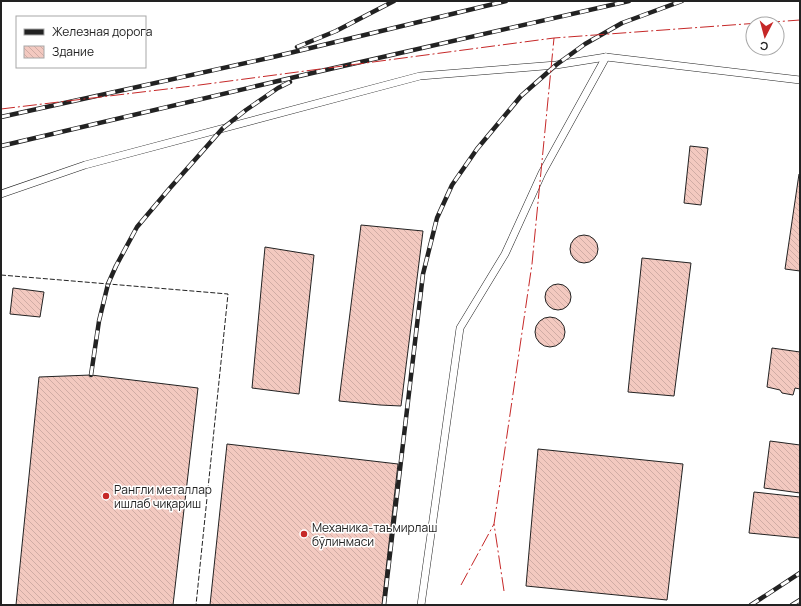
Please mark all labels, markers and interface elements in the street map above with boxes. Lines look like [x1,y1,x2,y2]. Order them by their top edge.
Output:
legend [16,16,146,68]
north arrow [745,16,785,56]
text: Железная дорога [52,23,152,40]
text: С [759,39,769,54]
text: Здание [52,43,94,60]
place label: Рангли металлар ишлаб чиқариш [114,481,212,512]
marker: Рангли металлар ишлаб чиқариш [101,491,111,501]
place label: Механика-таъмирлаш бўлинмаси [312,519,437,550]
marker: Механика-таъмирлаш бўлинмаси [299,529,309,539]

